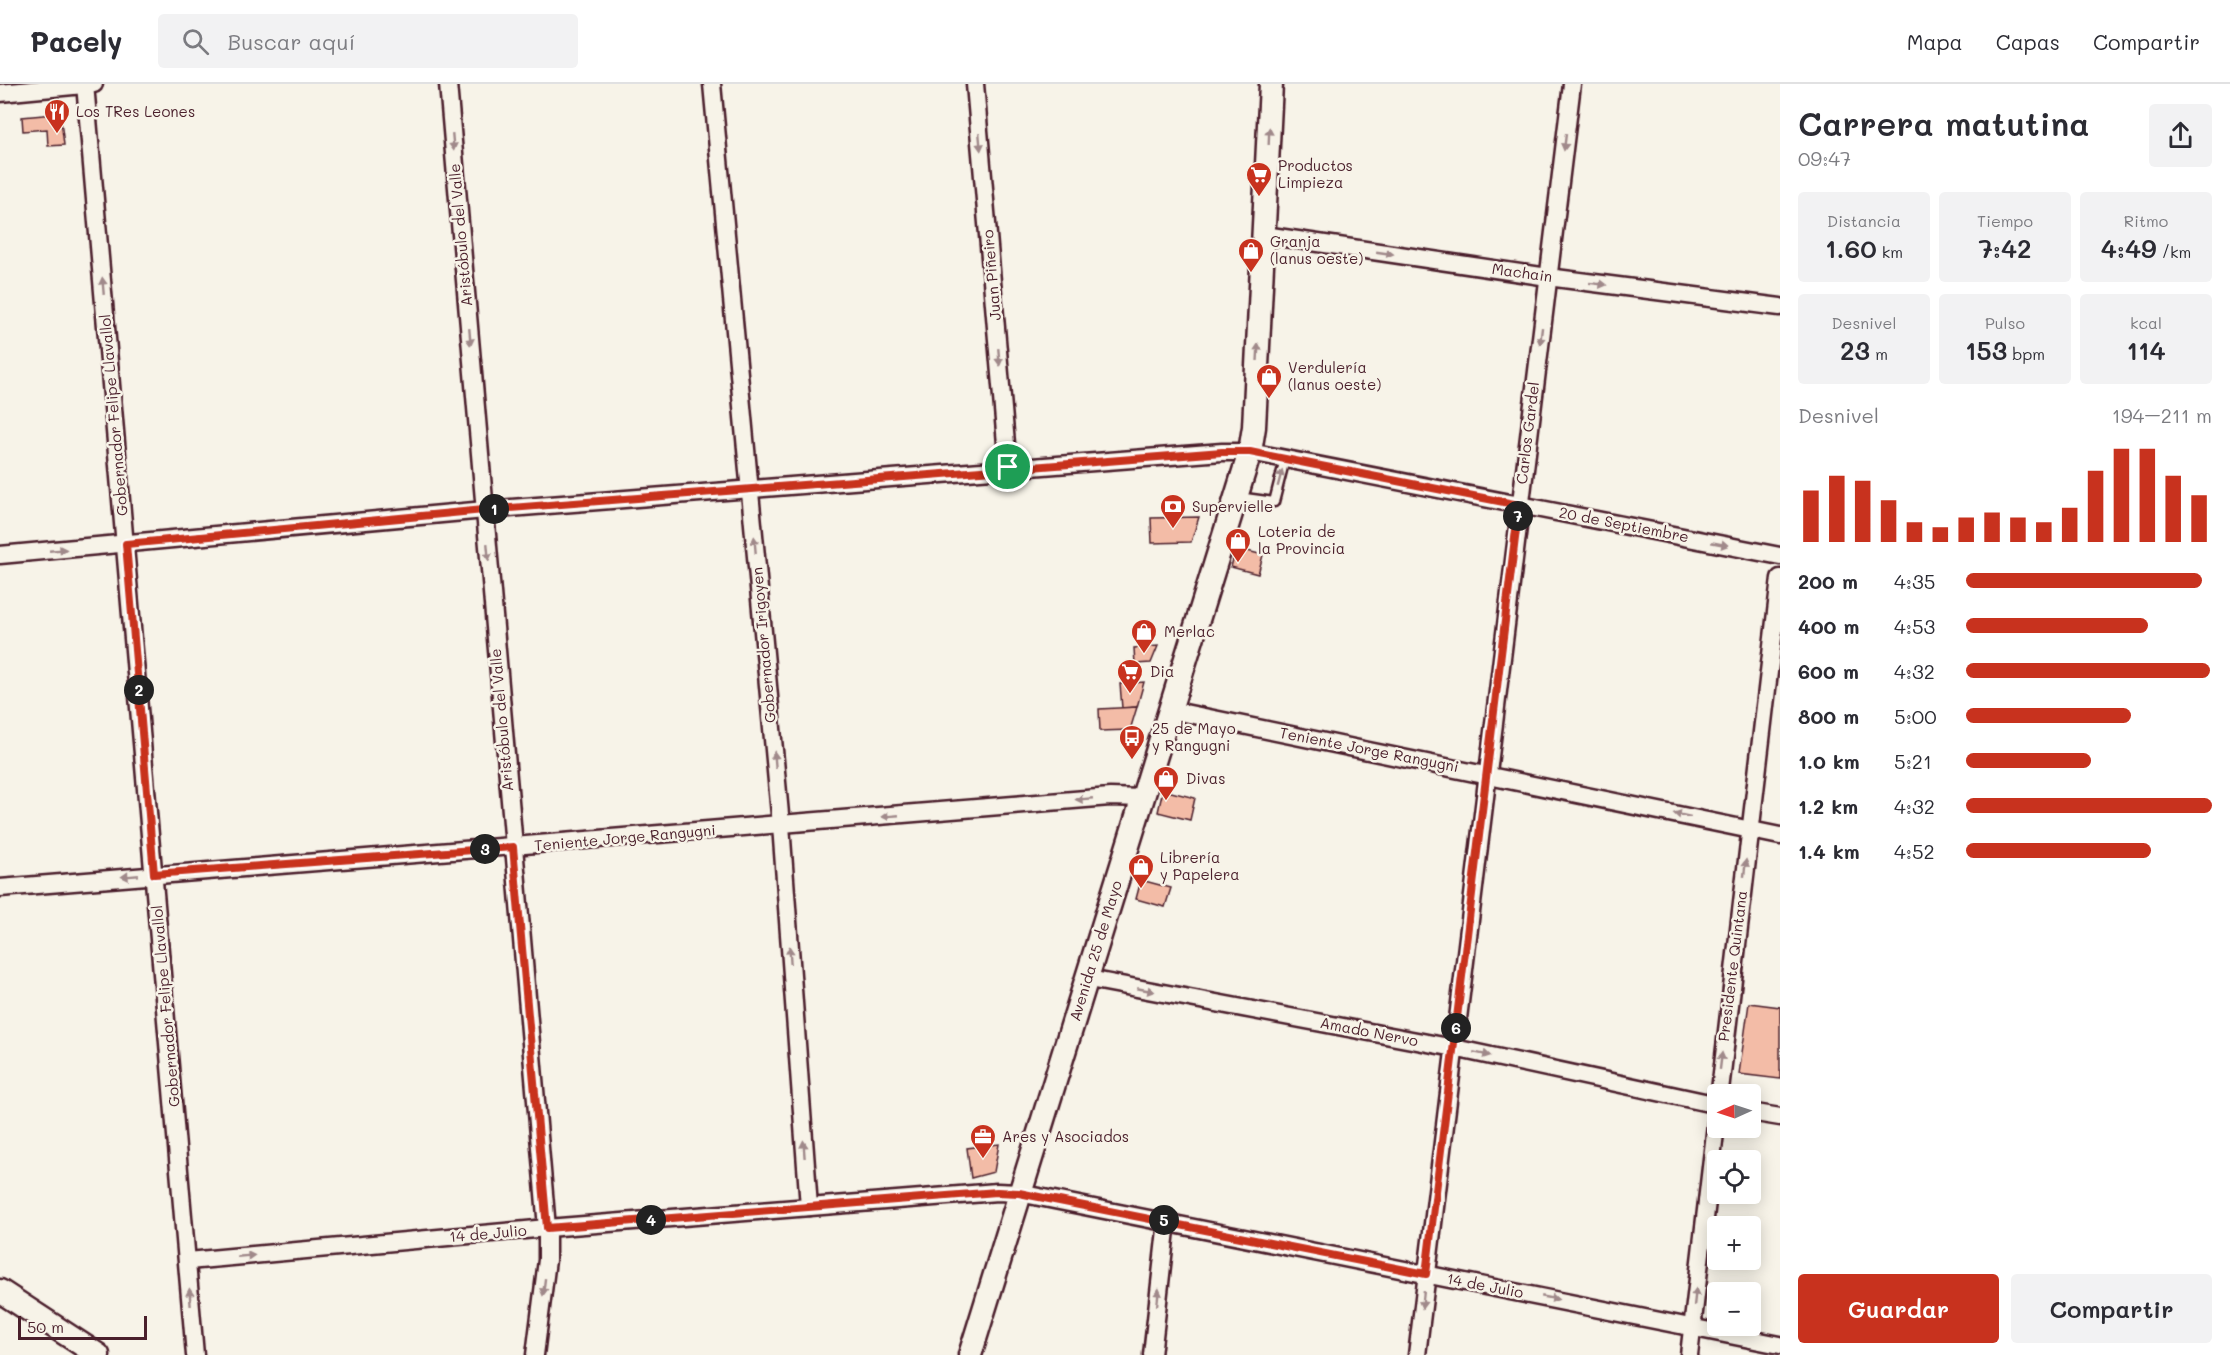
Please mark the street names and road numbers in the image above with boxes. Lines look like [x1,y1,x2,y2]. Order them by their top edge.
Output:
street label: Aristóbulo del Valle [444,163,476,308]
street label: Juan Piñeiro [977,229,1005,321]
street label: Machain [1491,258,1554,286]
street label: Gobernador Felipe Llavallol [94,313,132,517]
street label: Carlos Gardel [1511,381,1543,485]
street label: 20 de Septiembre [1558,502,1691,546]
street label: Gobernador Irigoyen [746,566,780,724]
street label: Aristóbulo del Valle [485,648,517,793]
street label: Teniente Jorge Rangugni [1278,722,1460,776]
street label: Teniente Jorge Rangugni [533,819,716,855]
street label: Avenida 25 de Mayo [1064,878,1126,1024]
street label: Presidente Quintana [1713,889,1751,1043]
street label: Gobernador Felipe Llavallol [146,904,184,1108]
street label: Amado Nervo [1318,1012,1420,1050]
street label: 14 de Julio [448,1220,528,1246]
street label: 14 de Julio [1445,1268,1525,1302]

